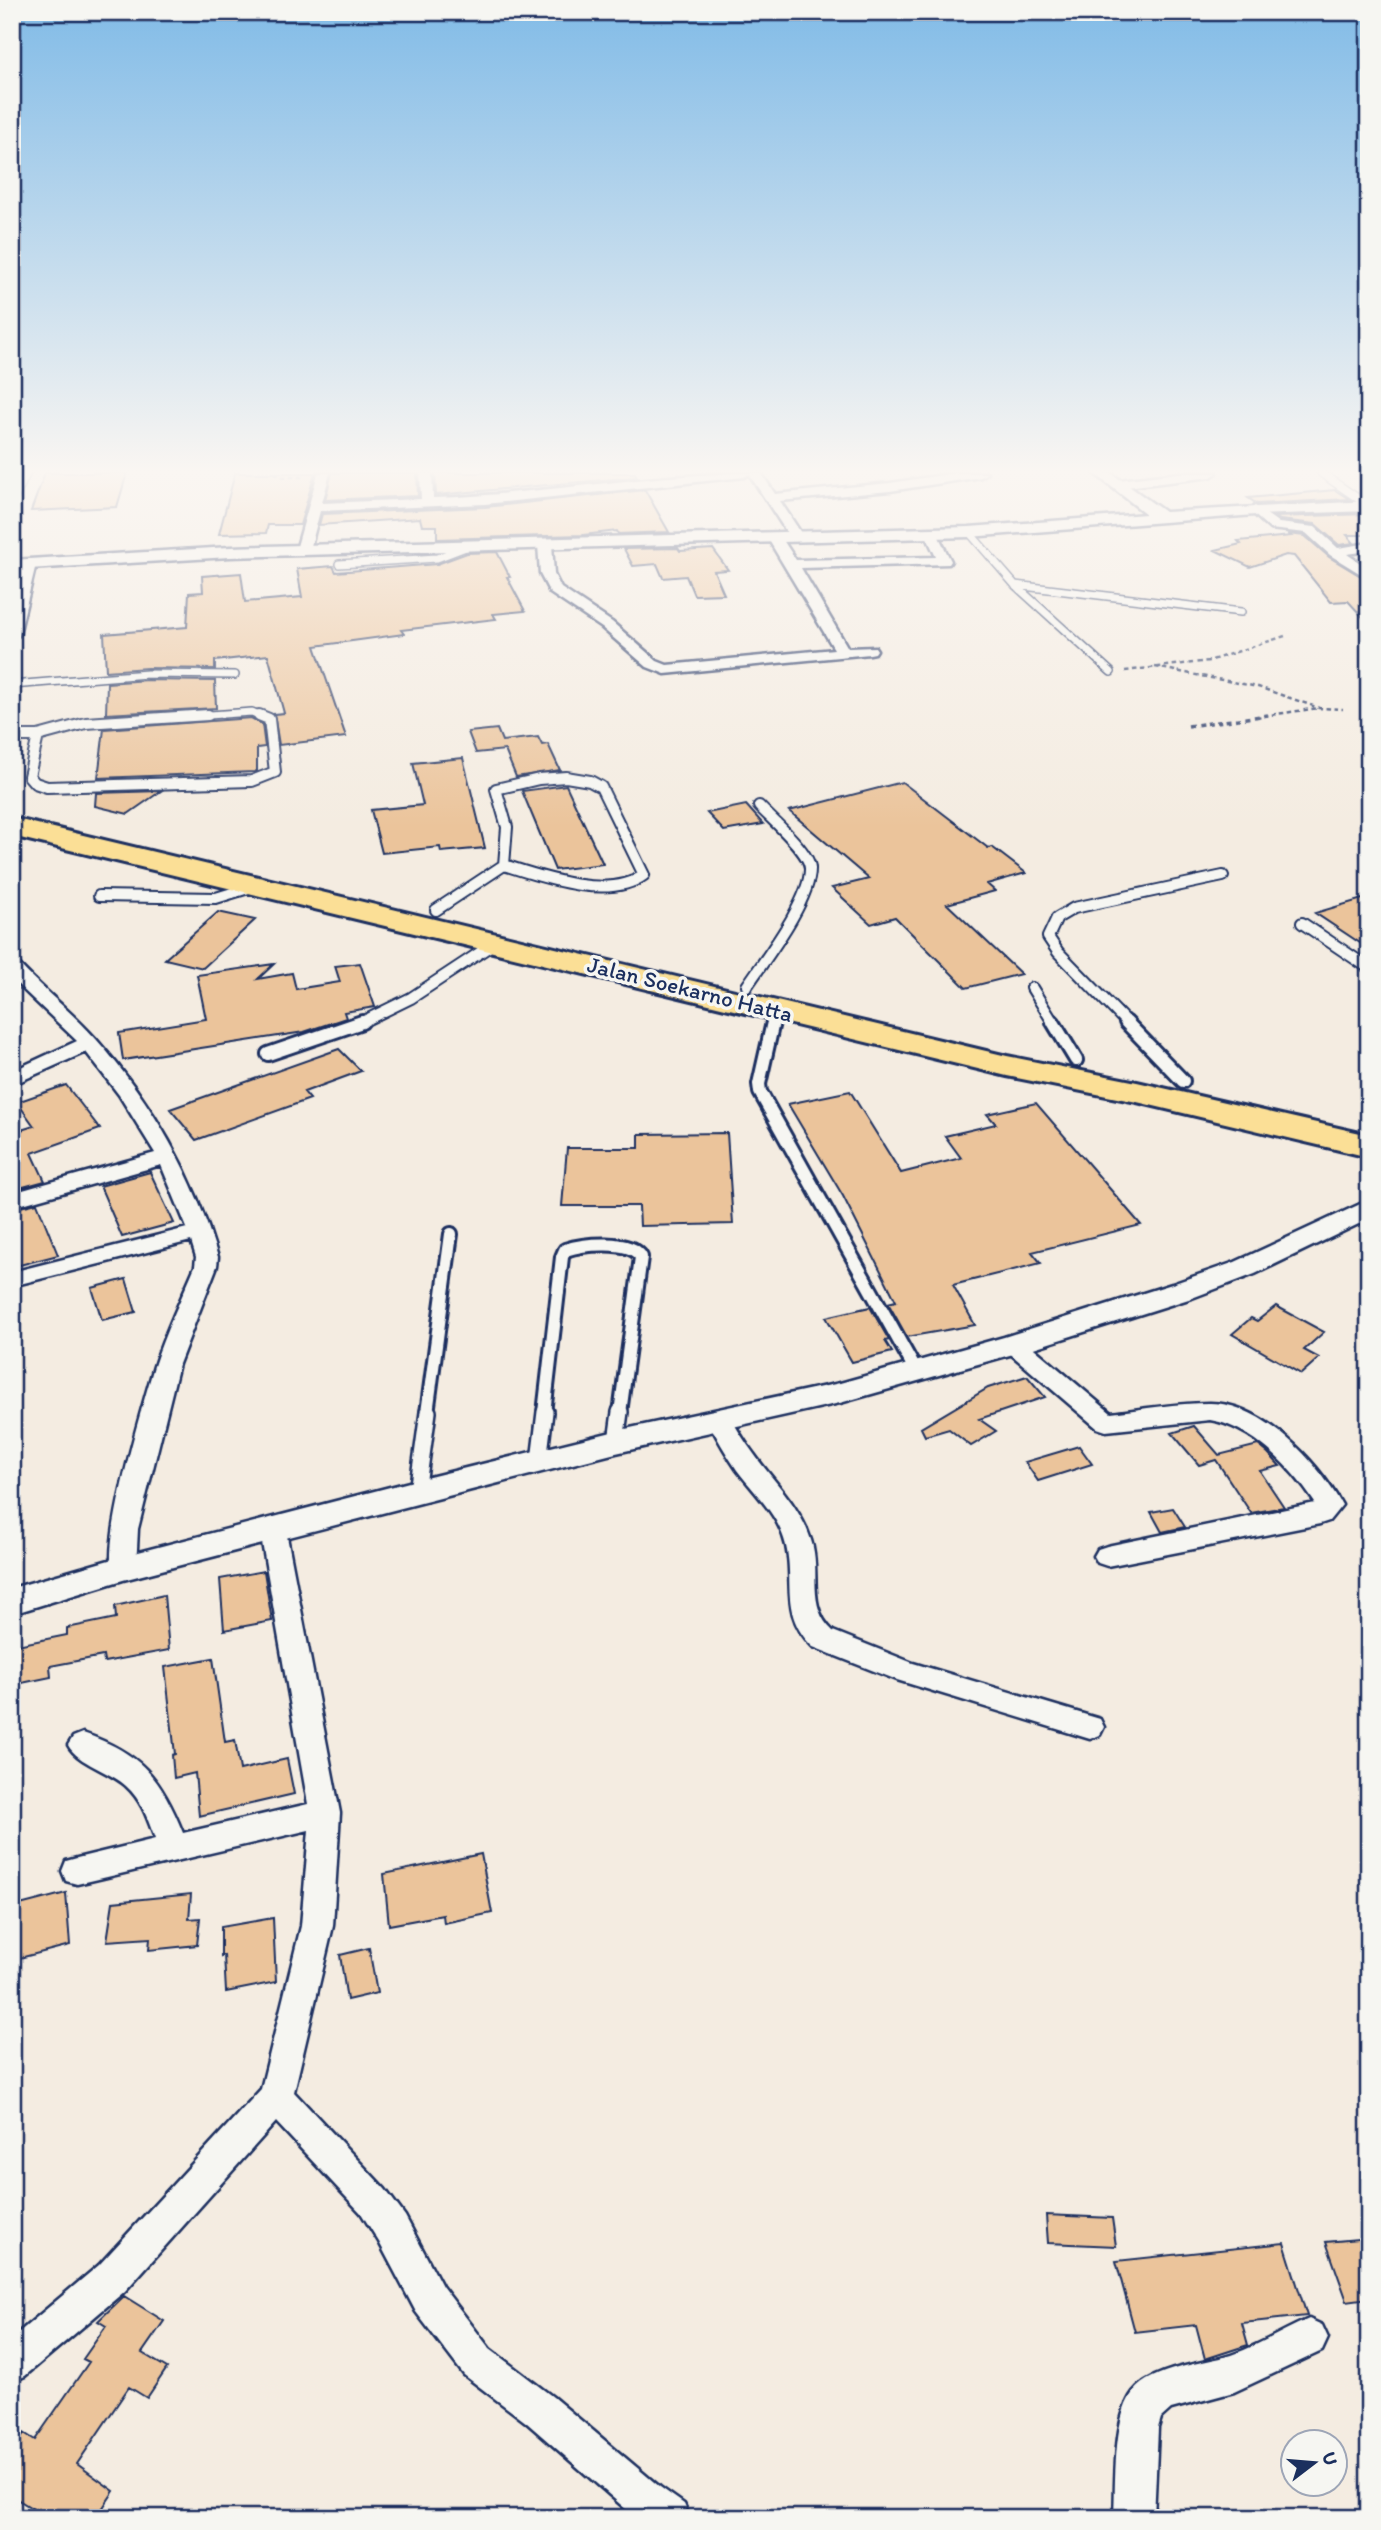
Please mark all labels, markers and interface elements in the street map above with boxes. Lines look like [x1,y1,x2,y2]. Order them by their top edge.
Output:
street label: Jalan Soekarno Hatta [584,950,796,1028]
north arrow [1280,2428,1350,2498]
text: U [1317,2449,1343,2468]

